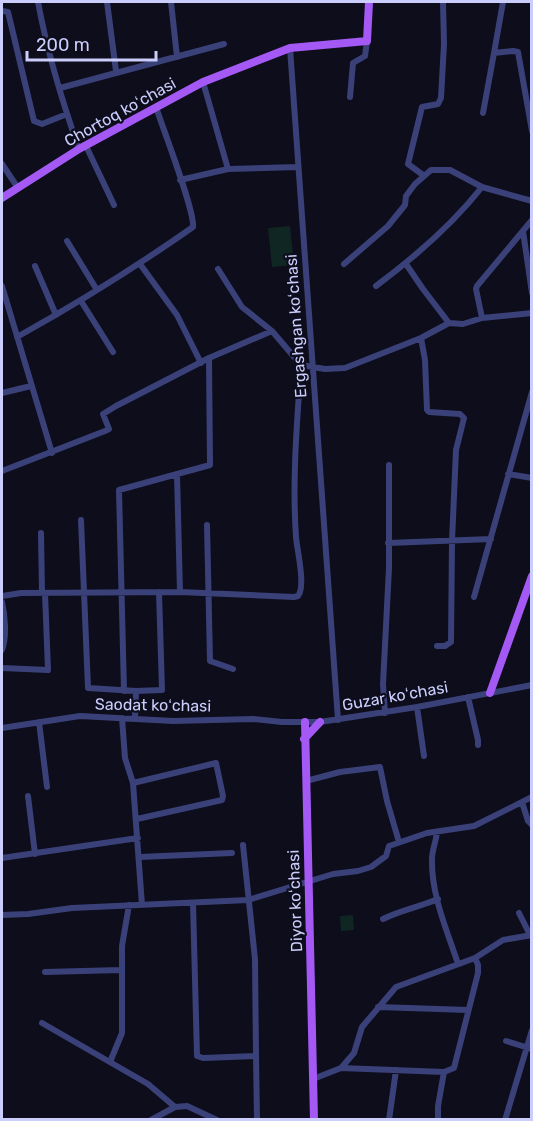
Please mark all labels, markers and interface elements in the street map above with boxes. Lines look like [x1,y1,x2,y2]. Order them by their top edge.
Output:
scale bar [27,24,156,62]
text: 200 m [36,34,90,56]
street label: Chortoq koʻchasi [61,73,179,151]
street label: Ergashgan koʻchasi [282,254,310,398]
street label: Guzar koʻchasi [341,677,449,715]
street label: Saodat koʻchasi [95,694,211,716]
street label: Diyor koʻchasi [284,850,306,952]

